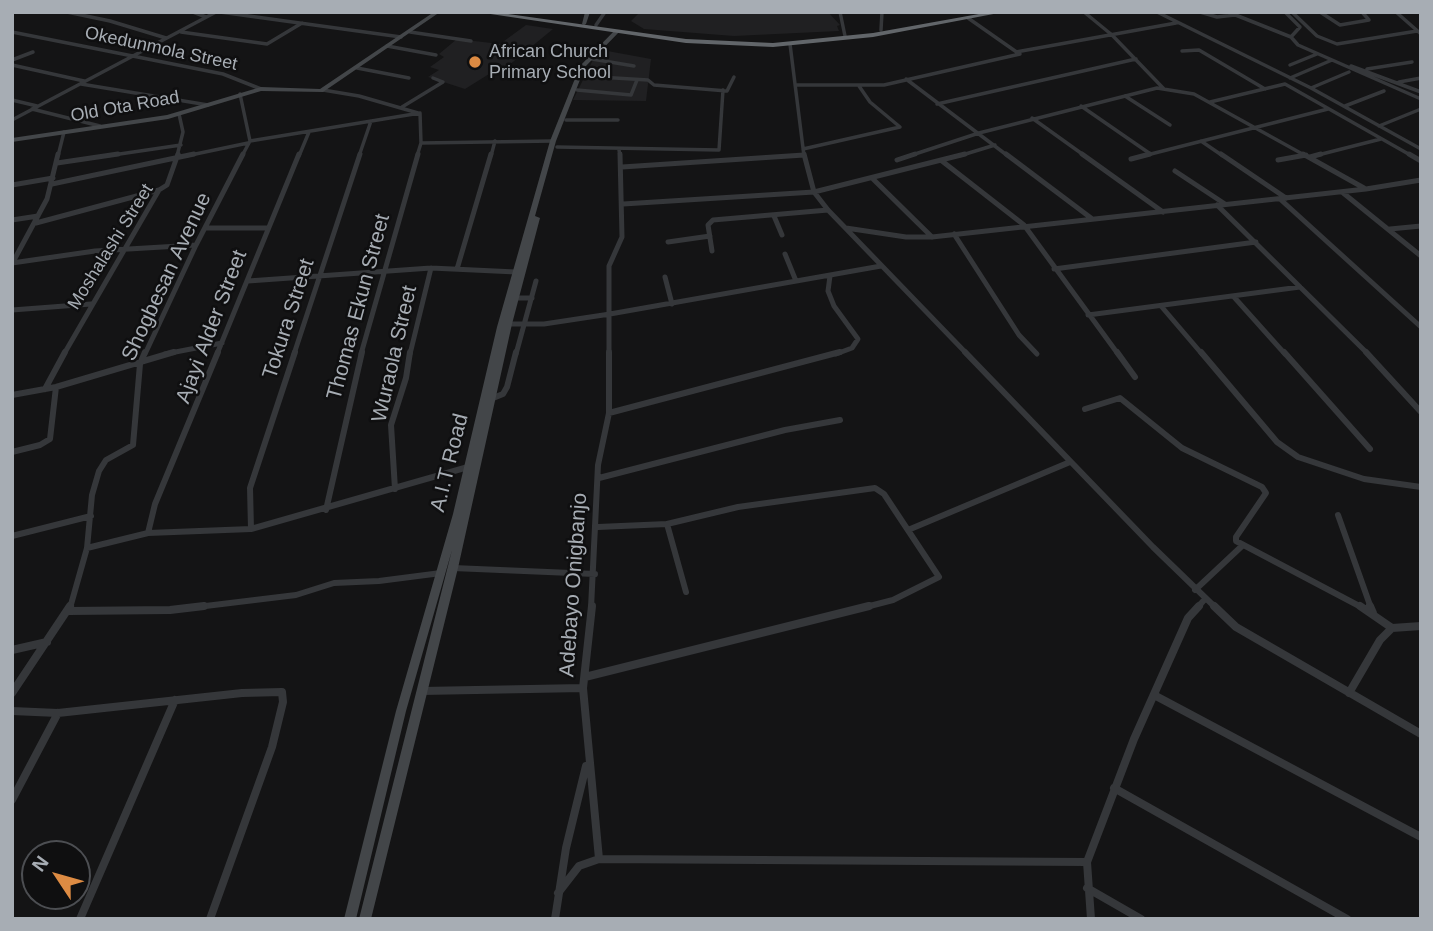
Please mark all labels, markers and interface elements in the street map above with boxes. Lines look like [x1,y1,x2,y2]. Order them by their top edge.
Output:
street label: Okedunmola Street [83,22,239,76]
place label: African Church Primary School [489,41,611,84]
marker: African Church Primary School [467,54,483,70]
street label: Old Ota Road [69,87,181,127]
street label: Moshalashi Street [64,180,158,314]
street label: Shogbesan Avenue [117,189,217,365]
street label: Thomas Ekun Street [322,211,396,403]
street label: Ajayi Alder Street [171,247,253,407]
street label: Tokura Street [258,256,320,382]
street label: Wuraola Street [367,283,423,425]
street label: A.I.T Road [426,411,474,515]
street label: Adebayo Onigbanjo [555,492,593,678]
north arrow [21,840,91,910]
text: N [28,852,53,875]

